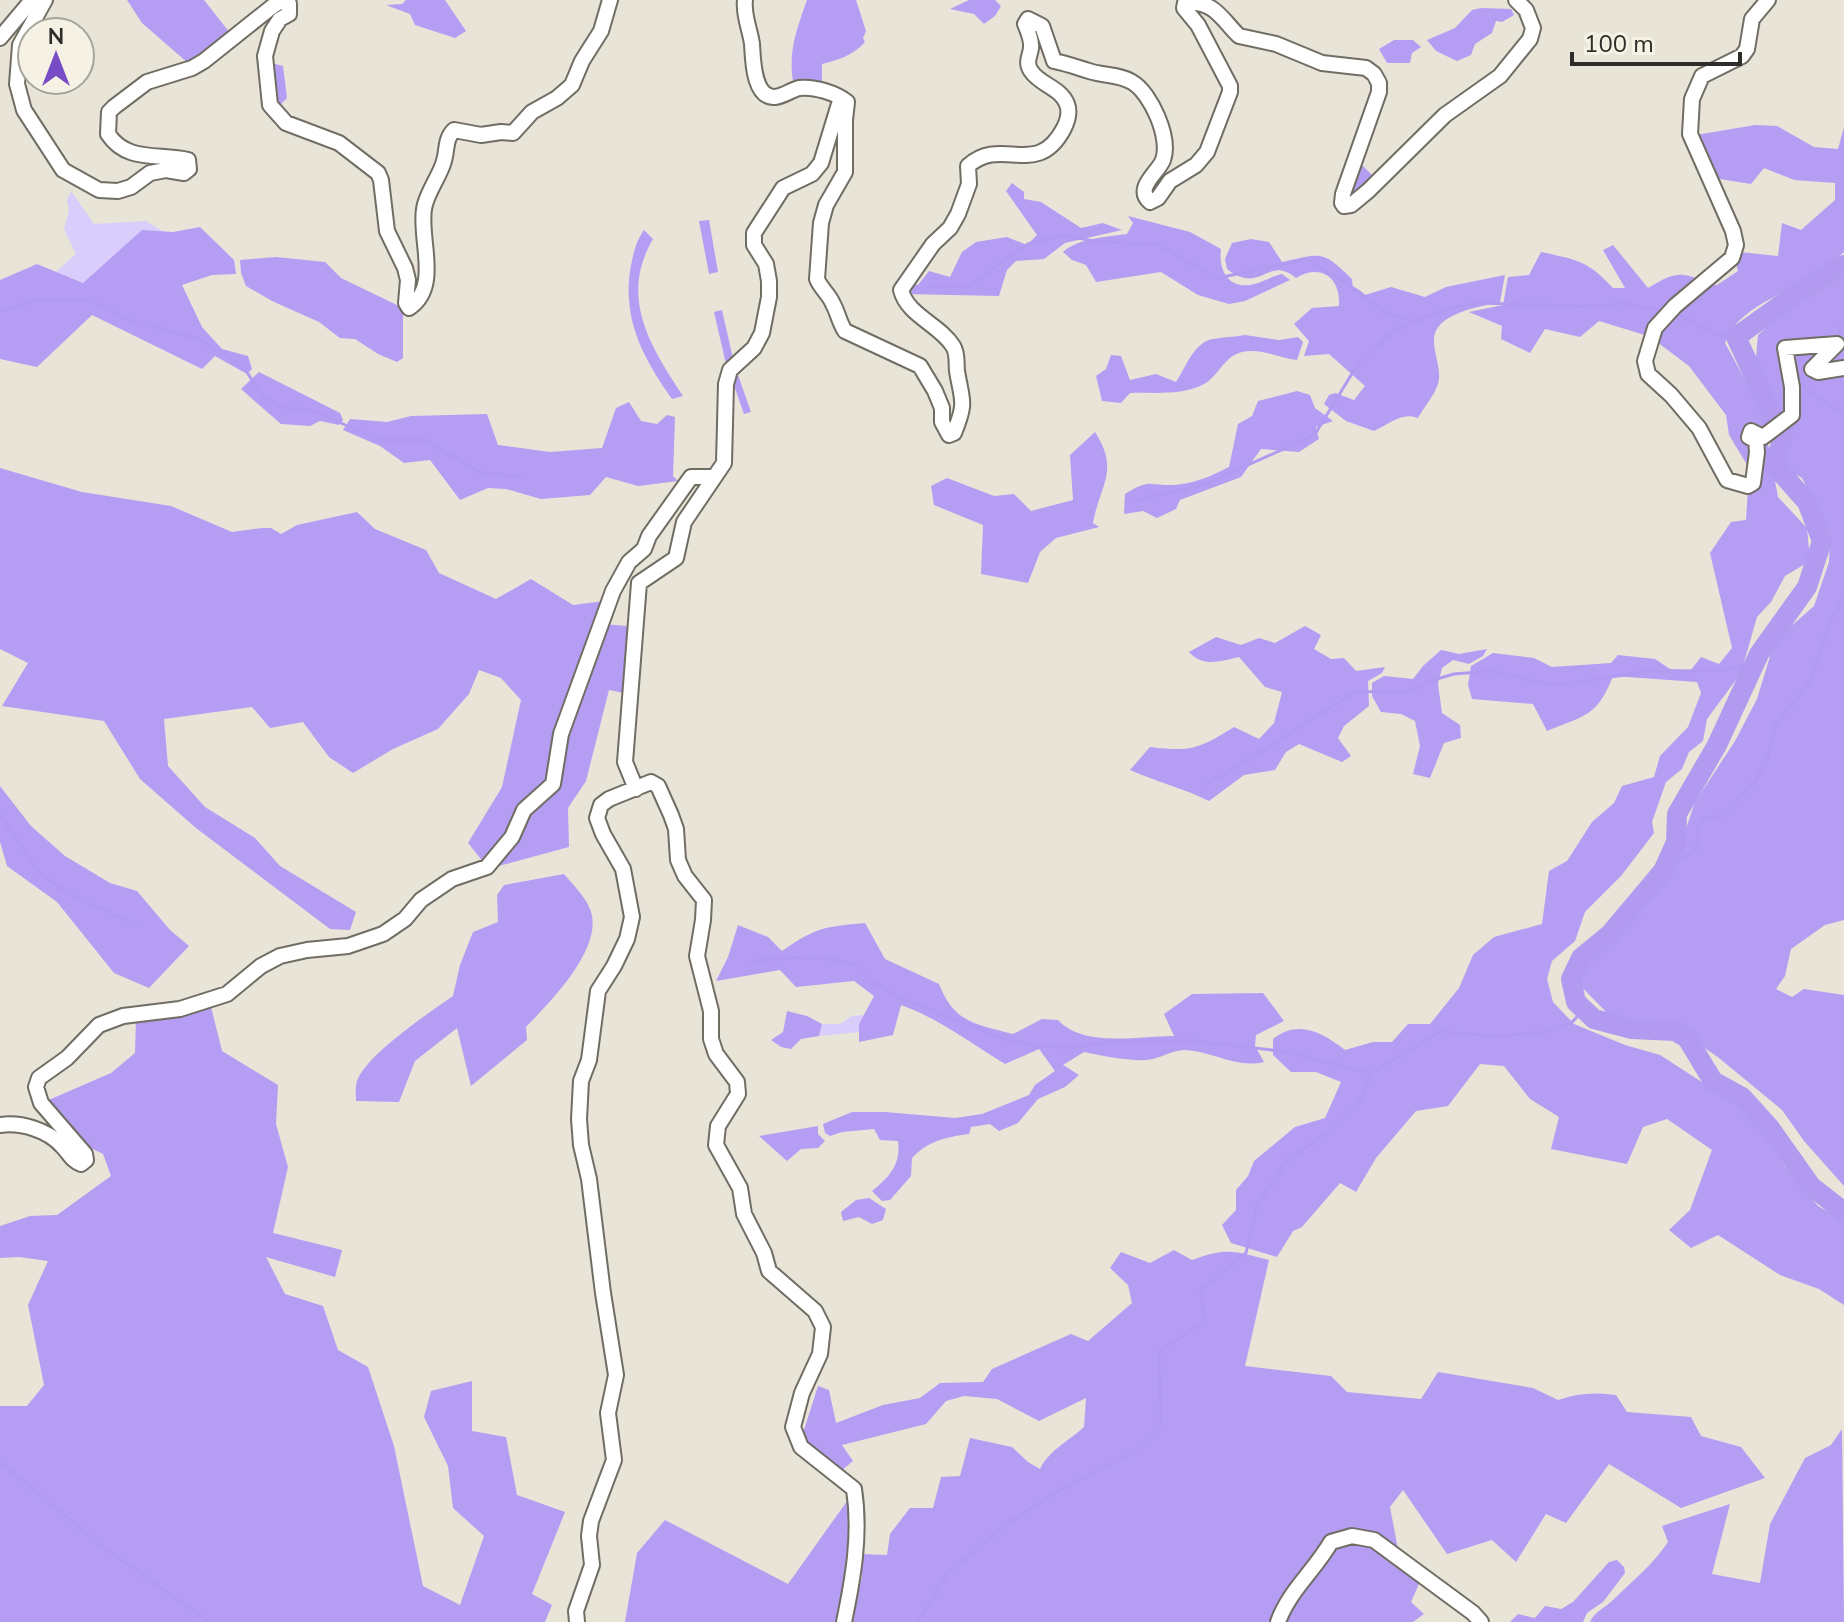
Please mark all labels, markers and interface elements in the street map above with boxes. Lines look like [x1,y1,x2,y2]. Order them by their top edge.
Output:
north arrow [16,16,96,96]
scale bar [1572,16,1740,66]
text: N [48,22,64,52]
text: 100 m [1584,28,1654,60]

